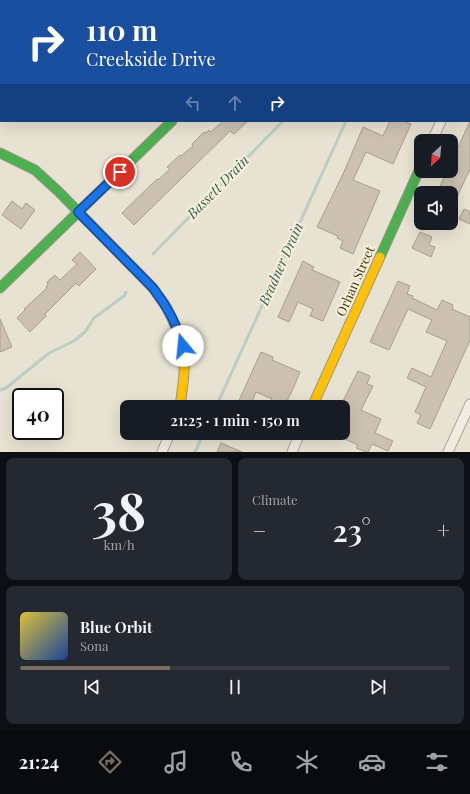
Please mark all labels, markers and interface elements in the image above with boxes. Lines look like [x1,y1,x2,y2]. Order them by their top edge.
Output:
text: 110 m [86,11,157,48]
icon: right [20,16,72,68]
text: Creekside Drive [86,47,216,71]
icon: left [182,92,204,114]
icon: ahead [224,92,246,114]
icon: right [266,92,288,114]
north arrow [414,134,458,178]
map controls [414,134,458,230]
water label: Bassett Drain [182,151,253,223]
pin [103,155,137,189]
icon: arrive [109,161,131,183]
button: sound [414,186,458,230]
water label: Bradner Drain [253,219,307,309]
street label: Orhan Street [331,243,378,319]
position arrow [162,325,204,367]
speed limit sign: 40 [12,388,64,440]
text: 21:25 · 1 min · 150 m [170,410,300,430]
text: 38 [92,475,146,544]
text: Climate [252,491,298,508]
text: 23° [333,510,371,550]
text: − [252,515,266,545]
text: + [437,515,450,545]
text: km/h [103,536,135,553]
text: Blue Orbit [80,617,152,637]
text: Sona [80,637,108,654]
icon: previous [81,676,103,698]
icon: pause [224,676,246,698]
icon: next [367,676,389,698]
icon: directions [96,748,124,776]
icon: music [162,748,190,776]
icon: phone [227,748,255,776]
icon: climate [293,748,321,776]
icon: car [358,748,386,776]
icon: filters [423,748,451,776]
text: 21:24 [19,750,59,774]

